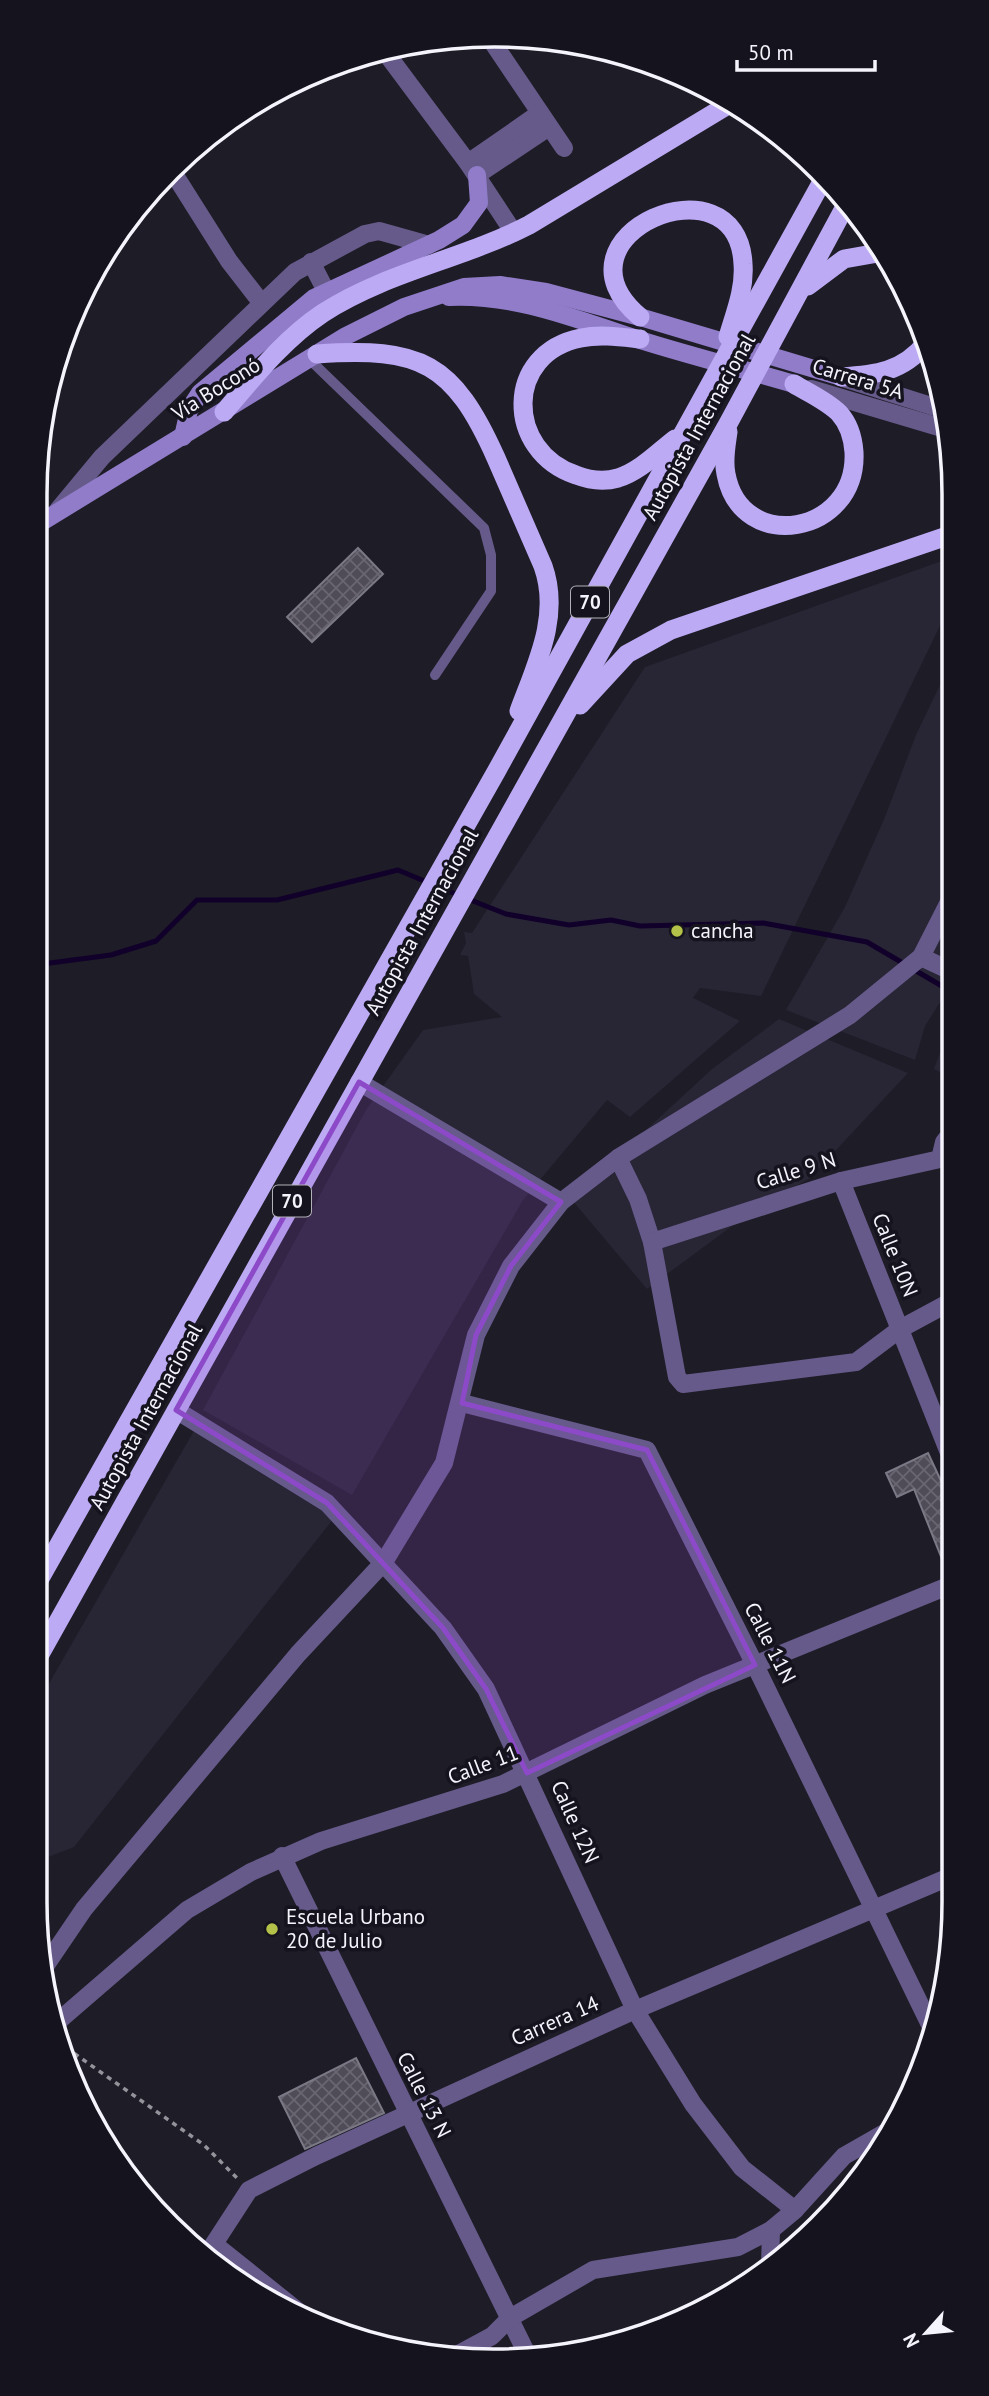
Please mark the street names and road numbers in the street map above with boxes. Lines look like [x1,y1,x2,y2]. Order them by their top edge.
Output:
street label: Autopista Internacional [636,329,761,525]
street label: Vía Boconó [166,351,265,427]
street label: Carrera 5A [809,352,908,405]
road number: 70 [571,586,609,618]
street label: Autopista Internacional [359,824,484,1020]
street label: Calle 9 N [753,1146,839,1195]
road number: 70 [273,1186,311,1217]
street label: Calle 10N [867,1209,924,1300]
street label: Autopista Internacional [83,1319,208,1515]
street label: Calle 11N [739,1598,802,1688]
street label: Calle 11 [444,1739,522,1790]
street label: Calle 12N [545,1776,606,1867]
street label: Carrera 14 [507,1989,603,2052]
street label: Calle 13 N [391,2047,458,2142]

